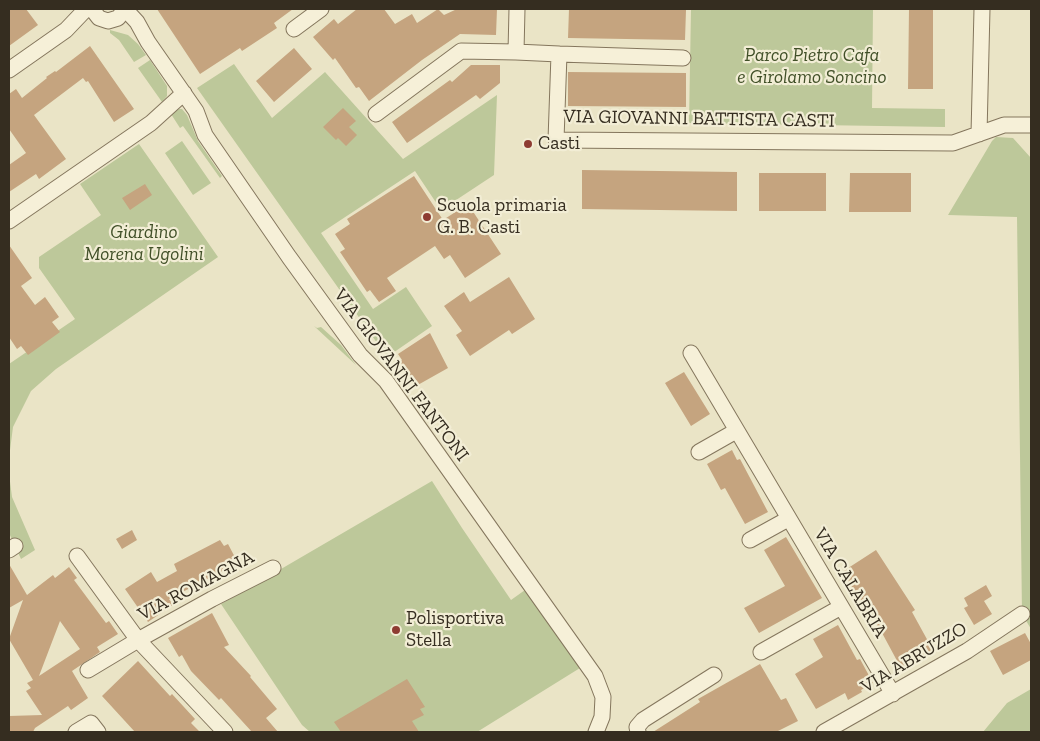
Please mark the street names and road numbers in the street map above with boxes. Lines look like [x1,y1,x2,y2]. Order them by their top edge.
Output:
street label: VIA GIOVANNI BATTISTA CASTI [563,105,835,133]
street label: VIA GIOVANNI FANTONI [329,284,473,466]
street label: VIA CALABRIA [808,524,892,642]
street label: VIA ROMAGNA [134,546,258,626]
street label: VIA ABRUZZO [857,617,971,699]

